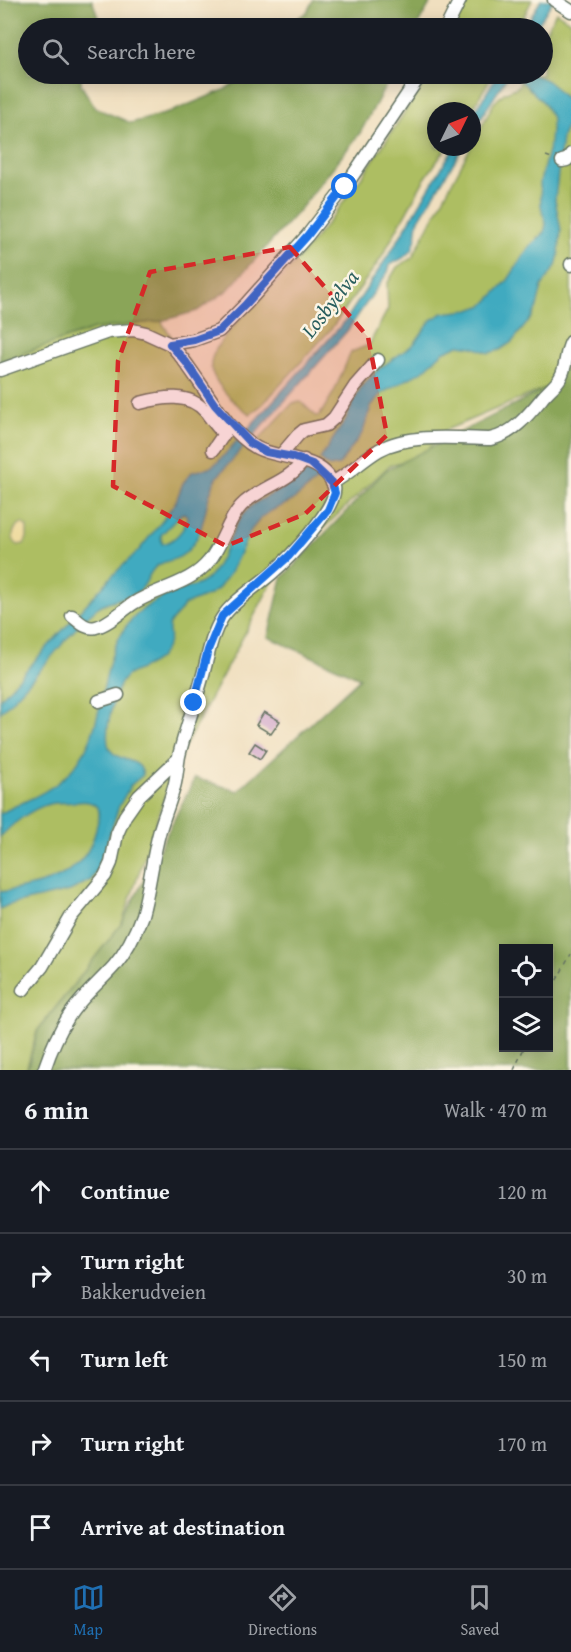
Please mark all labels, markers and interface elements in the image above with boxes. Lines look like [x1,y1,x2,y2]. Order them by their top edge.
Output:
search box [18,18,553,84]
icon: search [39,35,72,68]
text: Search here [87,35,196,67]
north arrow [427,102,481,156]
route start [331,173,357,199]
water label: Losbyelva [293,263,366,345]
route end [180,689,206,715]
map controls [499,944,553,1052]
button: locate [499,944,553,998]
button: layers [499,998,553,1052]
text: 6 min [24,1090,89,1129]
text: Walk · 470 m [444,1095,547,1124]
icon: ahead [24,1175,57,1208]
text: Continue [81,1175,170,1207]
text: 120 m [497,1177,547,1206]
text: Turn right [81,1245,184,1277]
icon: right [24,1259,57,1292]
text: 30 m [507,1261,547,1290]
text: Bakkerudveien [81,1277,206,1306]
icon: left [24,1343,57,1376]
text: Turn left [81,1343,168,1375]
text: 150 m [497,1345,547,1374]
icon: right [24,1427,57,1460]
text: Turn right [81,1427,184,1459]
text: 170 m [497,1429,547,1458]
icon: arrive [24,1511,57,1544]
text: Arrive at destination [81,1511,285,1543]
tab: Map [72,1581,105,1641]
tab: Directions [248,1581,317,1641]
tab: Saved [460,1581,499,1641]

